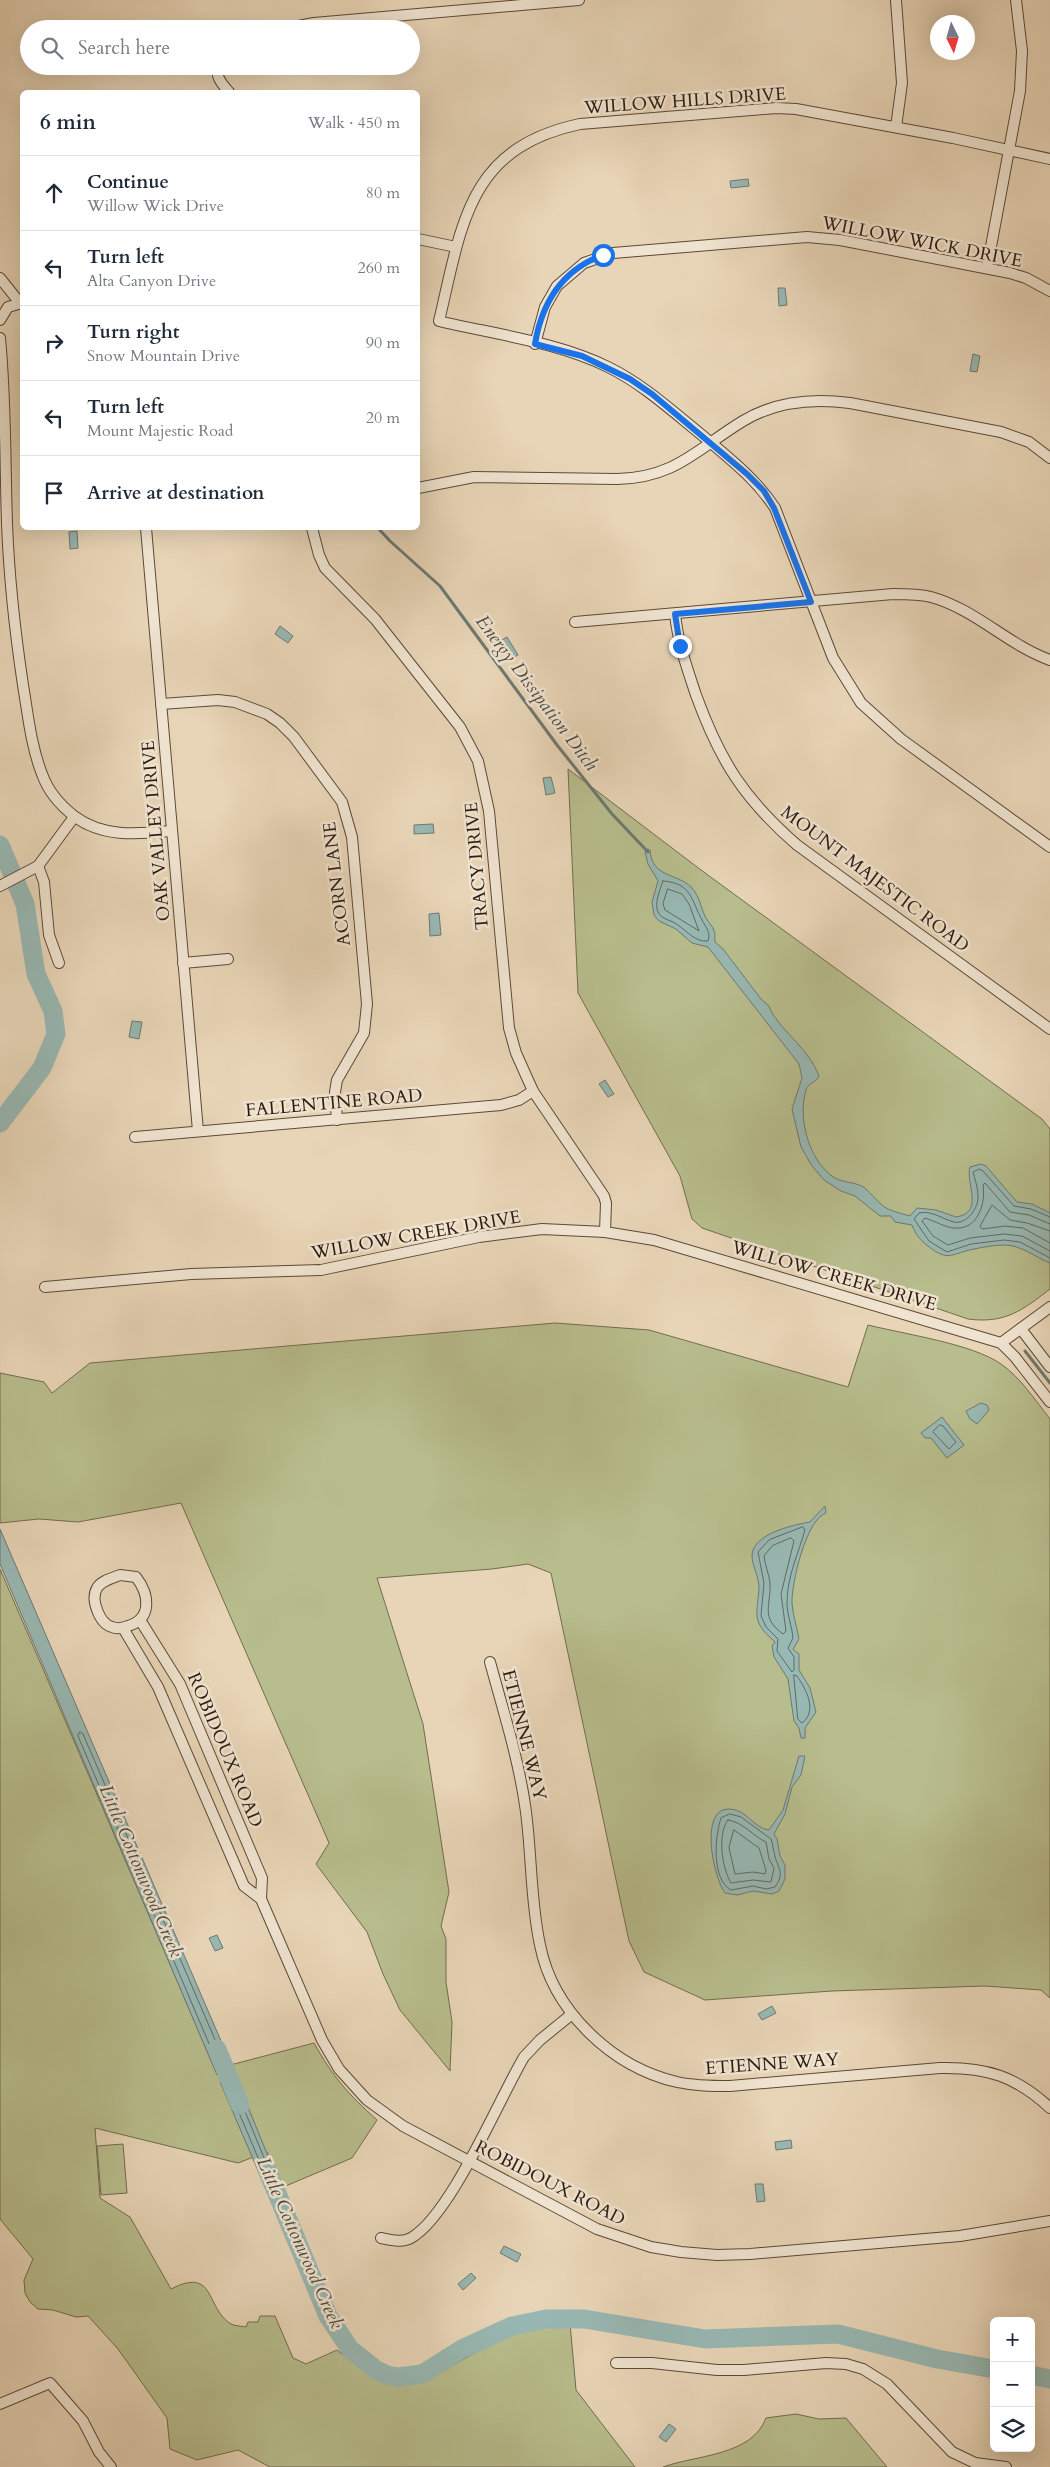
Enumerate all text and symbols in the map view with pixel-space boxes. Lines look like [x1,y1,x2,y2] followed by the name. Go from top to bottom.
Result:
[930,15,975,60] north arrow
[20,20,420,75] search box
[38,34,66,62] icon: search
[78,35,170,61] text: Search here
[582,81,787,121] street label: WILLOW HILLS DRIVE
[40,108,96,137] text: 6 min
[308,112,400,134] text: Walk · 450 m
[87,169,169,195] text: Continue
[40,179,68,207] icon: ahead
[366,182,400,204] text: 80 m
[87,195,224,217] text: Willow Wick Drive
[819,210,1024,274] street label: WILLOW WICK DRIVE
[87,244,164,270] text: Turn left
[592,244,615,267] route start
[40,254,68,282] icon: left
[358,257,400,279] text: 260 m
[87,270,216,292] text: Alta Canyon Drive
[87,319,179,345] text: Turn right
[40,329,68,357] icon: right
[366,332,400,354] text: 90 m
[87,345,240,367] text: Snow Mountain Drive
[87,394,164,420] text: Turn left
[40,404,68,432] icon: left
[366,407,400,429] text: 20 m
[87,420,233,442] text: Mount Majestic Road
[40,479,68,507] icon: arrive
[87,480,264,506] text: Arrive at destination
[470,610,604,776] water label: Energy Dissipation Ditch
[669,635,692,658] route end
[136,740,176,922] street label: OAK VALLEY DRIVE
[776,800,974,958] street label: MOUNT MAJESTIC ROAD
[459,801,495,931] street label: TRACY DRIVE
[317,820,357,948] street label: ACORN LANE
[245,1083,423,1123] street label: FALLENTINE ROAD
[308,1204,523,1266] street label: WILLOW CREEK DRIVE
[728,1234,940,1317] street label: WILLOW CREEK DRIVE
[496,1667,553,1804] street label: ETIENNE WAY
[181,1669,269,1831] street label: ROBIDOUX ROAD
[93,1781,189,1962] water label: Little Cottonwood Creek
[704,2047,840,2081] street label: ETIENNE WAY
[470,2134,630,2232] street label: ROBIDOUX ROAD
[250,2153,350,2334] water label: Little Cottonwood Creek
[990,2317,1035,2452] map controls
[990,2317,1035,2362] button: +
[990,2362,1035,2407] button: −
[990,2407,1035,2452] button: layers

